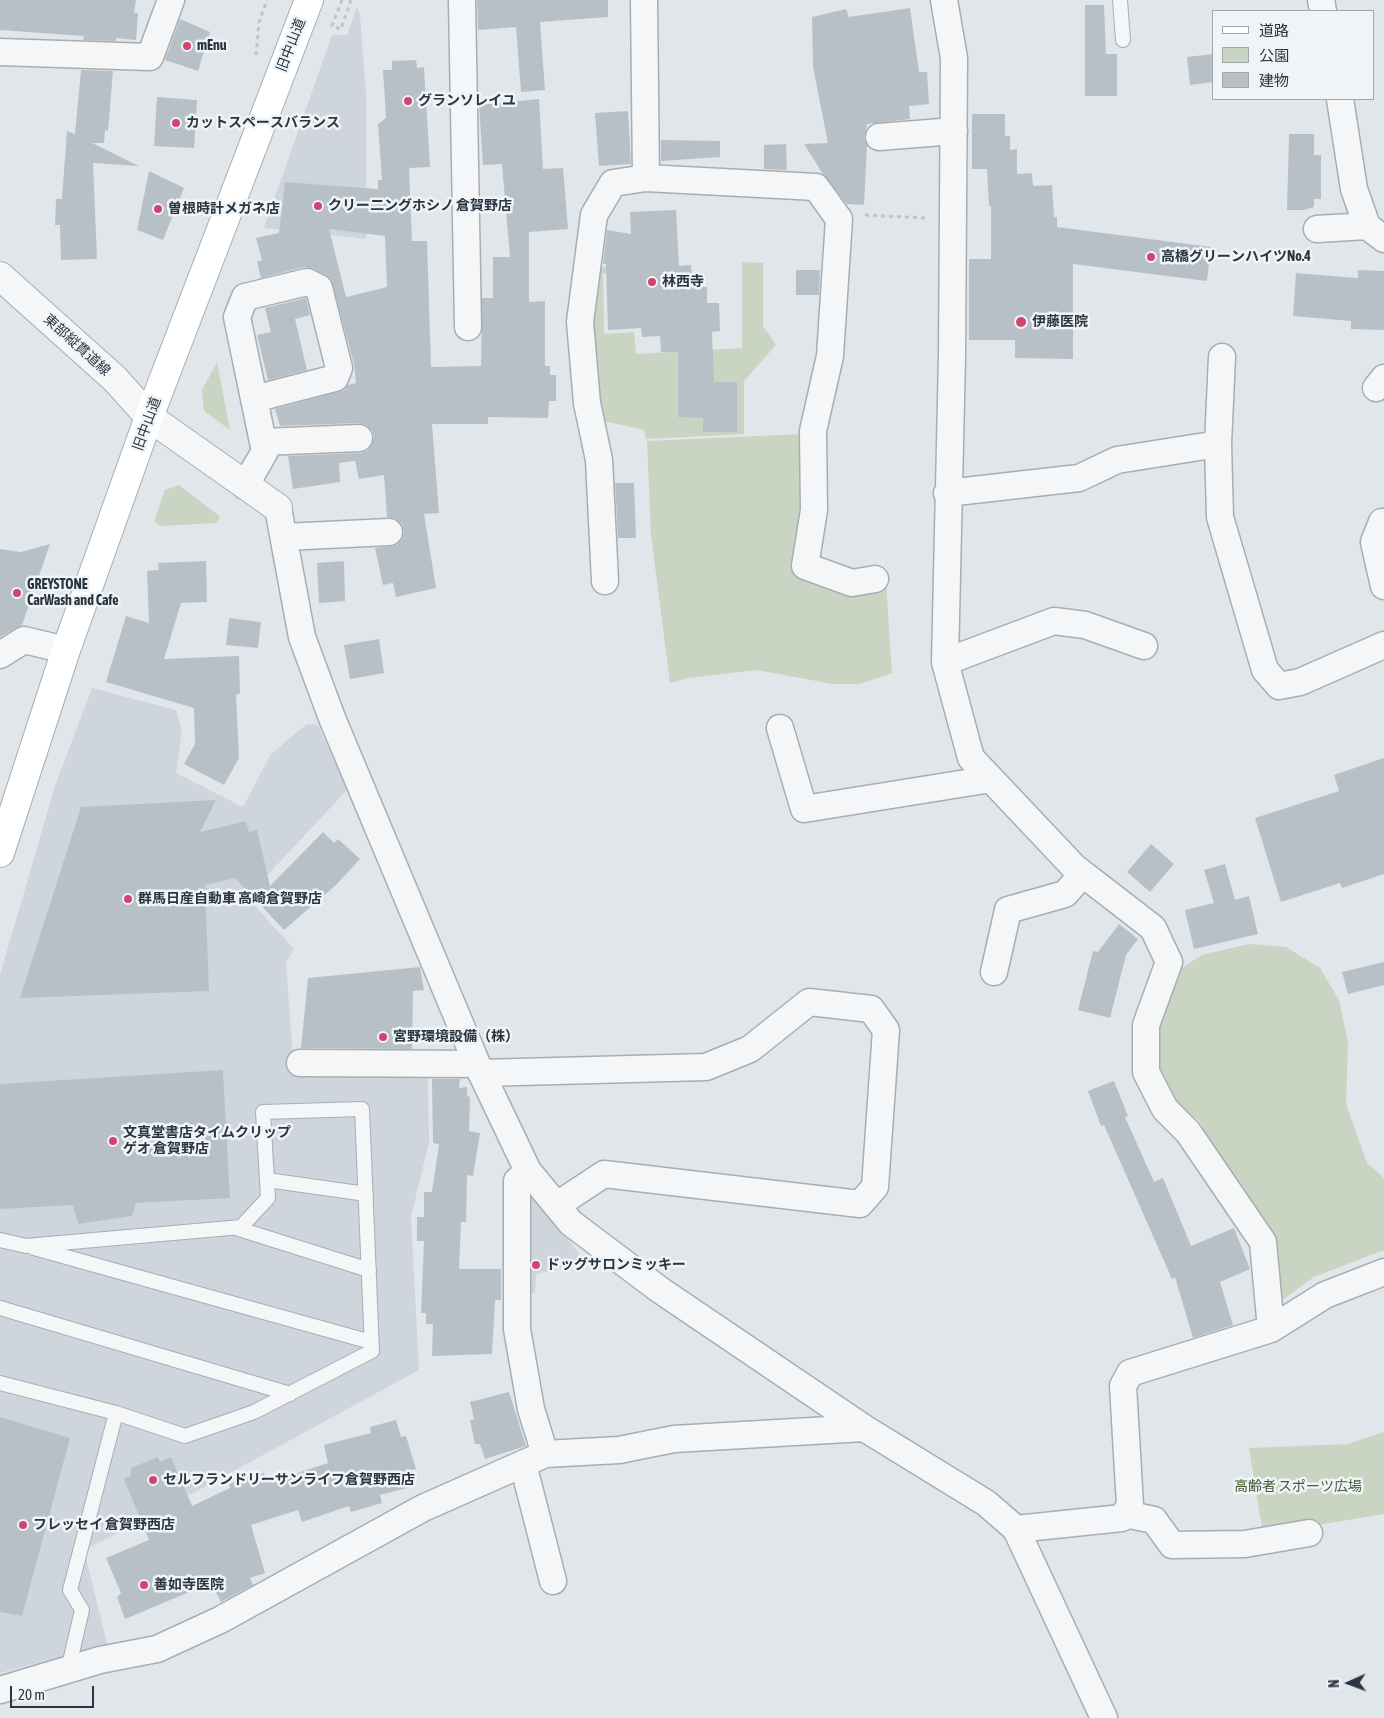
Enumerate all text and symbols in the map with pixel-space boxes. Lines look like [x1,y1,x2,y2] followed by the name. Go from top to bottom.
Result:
[1212,10,1374,100] legend
[273,16,309,74] street label: 旧中山道
[1259,22,1289,39] text: 道路
[197,38,227,54] place label: mEnu
[181,40,193,52] marker: mEnu
[1259,47,1289,64] text: 公園
[1259,72,1289,89] text: 建物
[418,93,516,109] place label: グランソレイユ
[402,95,414,107] marker: グランソレイユ
[186,115,340,131] place label: カットスペースバランス
[170,117,182,129] marker: カットスペースバランス
[328,198,512,214] place label: クリー二ングホシノ 倉賀野店
[312,200,324,212] marker: クリー二ングホシノ 倉賀野店
[168,201,280,217] place label: 曽根時計メガネ店
[152,203,164,215] marker: 曽根時計メガネ店
[1161,249,1311,265] place label: 高橋グリーンハイツNo.4
[1145,251,1157,263] marker: 高橋グリーンハイツNo.4
[662,274,704,290] place label: 林西寺
[646,276,658,288] marker: 林西寺
[40,311,114,379] street label: 東部縦貫道線
[1032,314,1088,330] place label: 伊藤医院
[1014,315,1028,329] marker: 伊藤医院
[130,395,164,453] street label: 旧中山道
[27,577,119,610] place label: GREYSTONE CarWash and Cafe
[11,587,23,599] marker: GREYSTONE CarWash and Cafe
[138,891,322,907] place label: 群馬日産自動車 高崎倉賀野店
[122,893,134,905] marker: 群馬日産自動車 高崎倉賀野店
[393,1029,519,1045] place label: 宮野環境設備（株）
[377,1031,389,1043] marker: 宮野環境設備（株）
[123,1125,291,1158] place label: 文真堂書店タイムクリップ ゲオ 倉賀野店
[107,1135,119,1147] marker: 文真堂書店タイムクリップ ゲオ 倉賀野店
[546,1257,686,1273] place label: ドッグサロンミッキー
[530,1259,542,1271] marker: ドッグサロンミッキー
[163,1472,415,1488] place label: セルフランドリーサンライフ倉賀野西店
[147,1474,159,1486] marker: セルフランドリーサンライフ倉賀野西店
[1234,1479,1362,1495] park label: 高齢者 スポーツ広場
[33,1517,175,1533] place label: フレッセイ 倉賀野西店
[17,1519,29,1531] marker: フレッセイ 倉賀野西店
[154,1577,224,1593] place label: 善如寺医院
[138,1579,150,1591] marker: 善如寺医院
[1324,1658,1374,1708] north arrow
[12,1676,96,1708] scale bar
[1326,1679,1342,1688] text: N
[18,1686,45,1703] text: 20 m

